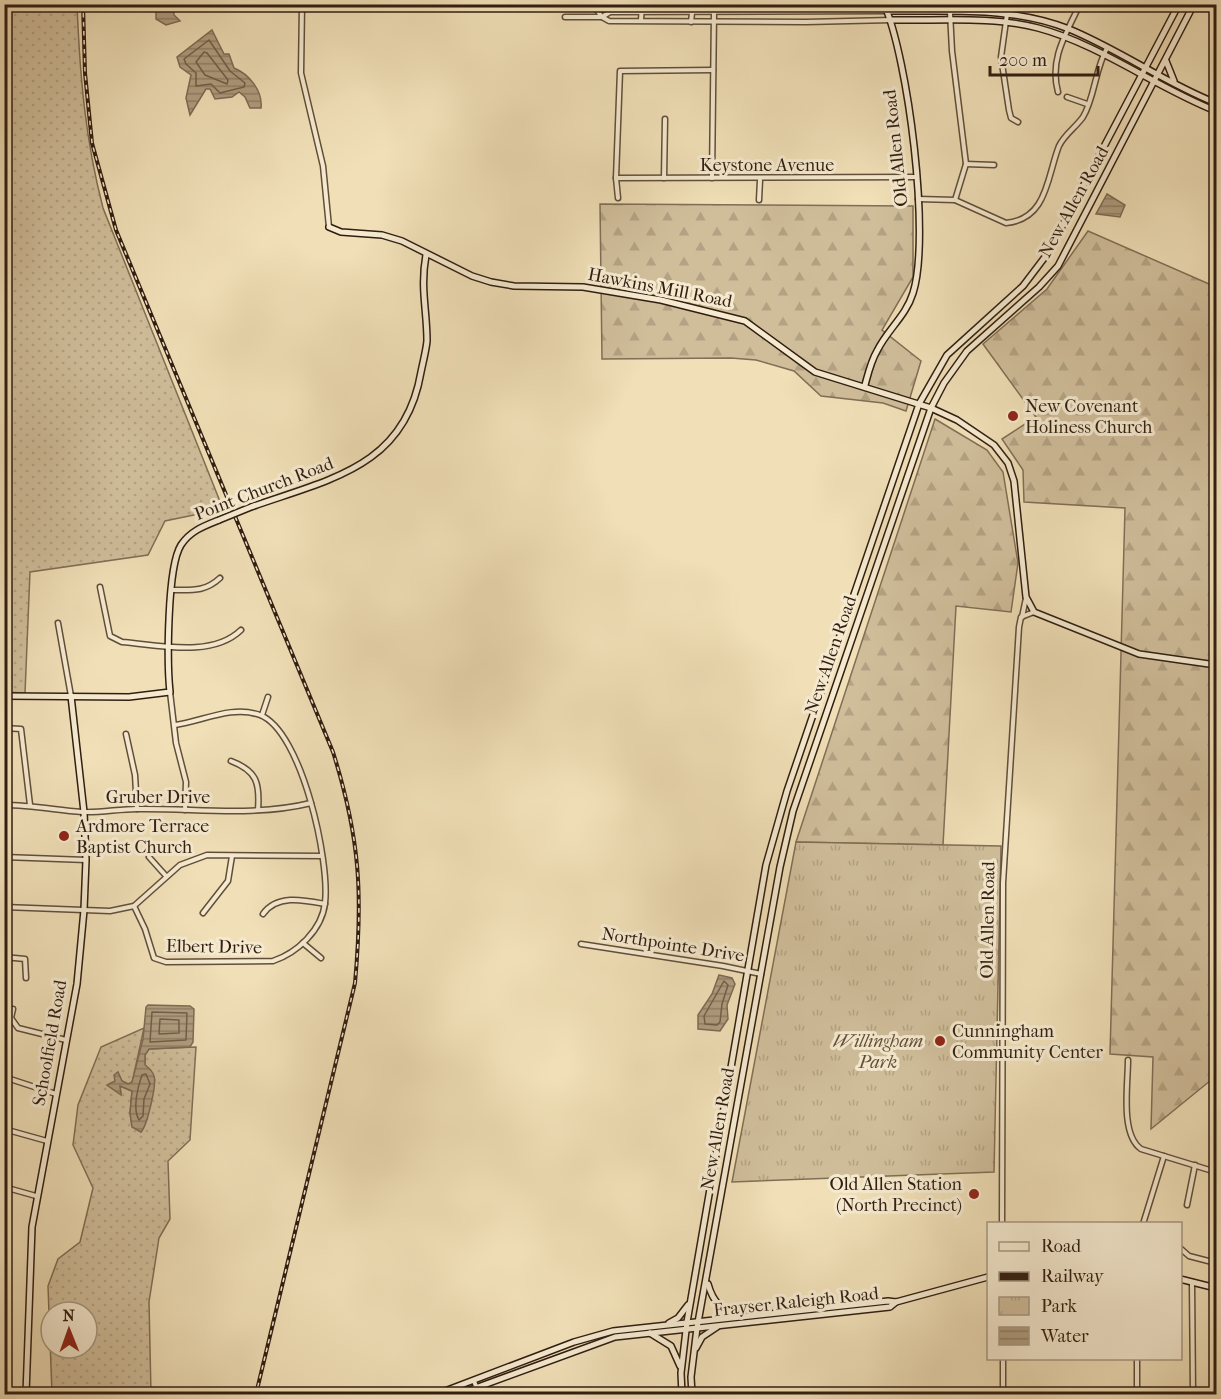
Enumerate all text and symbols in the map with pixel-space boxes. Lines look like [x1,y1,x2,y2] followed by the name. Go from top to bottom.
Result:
[990,39,1098,77] scale bar
[999,50,1047,71] text: 200 m
[879,88,913,208] street label: Old Allen Road
[1035,142,1113,261] street label: New Allen Road
[700,155,834,176] street label: Keystone Avenue
[586,264,734,312] street label: Hawkins Mill Road
[1025,396,1152,438] place label: New Covenant Holiness Church
[1006,409,1020,423] marker: New Covenant Holiness Church
[192,453,337,525] street label: Point Church Road
[801,593,861,717] street label: New Allen Road
[106,787,210,808] street label: Gruber Drive
[75,816,209,858] place label: Ardmore Terrace Baptist Church
[57,829,71,843] marker: Ardmore Terrace Baptist Church
[976,861,1000,979] street label: Old Allen Road
[600,923,746,967] street label: Northpointe Drive
[166,936,262,958] street label: Elbert Drive
[29,978,71,1108] street label: Schoolfield Road
[952,1021,1103,1063] place label: Cunningham Community Center
[833,1031,923,1073] park label: Willingham Park
[933,1034,947,1048] marker: Cunningham Community Center
[697,1066,739,1192] street label: New Allen Road
[829,1174,963,1216] place label: Old Allen Station (North Precinct)
[967,1187,981,1201] marker: Old Allen Station (North Precinct)
[987,1222,1182,1360] legend
[1041,1236,1081,1257] text: Road
[1041,1266,1105,1287] text: Railway
[712,1283,880,1321] street label: Frayser Raleigh Road
[1041,1296,1078,1317] text: Park
[39,1300,99,1360] north arrow
[63,1306,76,1325] text: N
[1040,1326,1089,1347] text: Water

